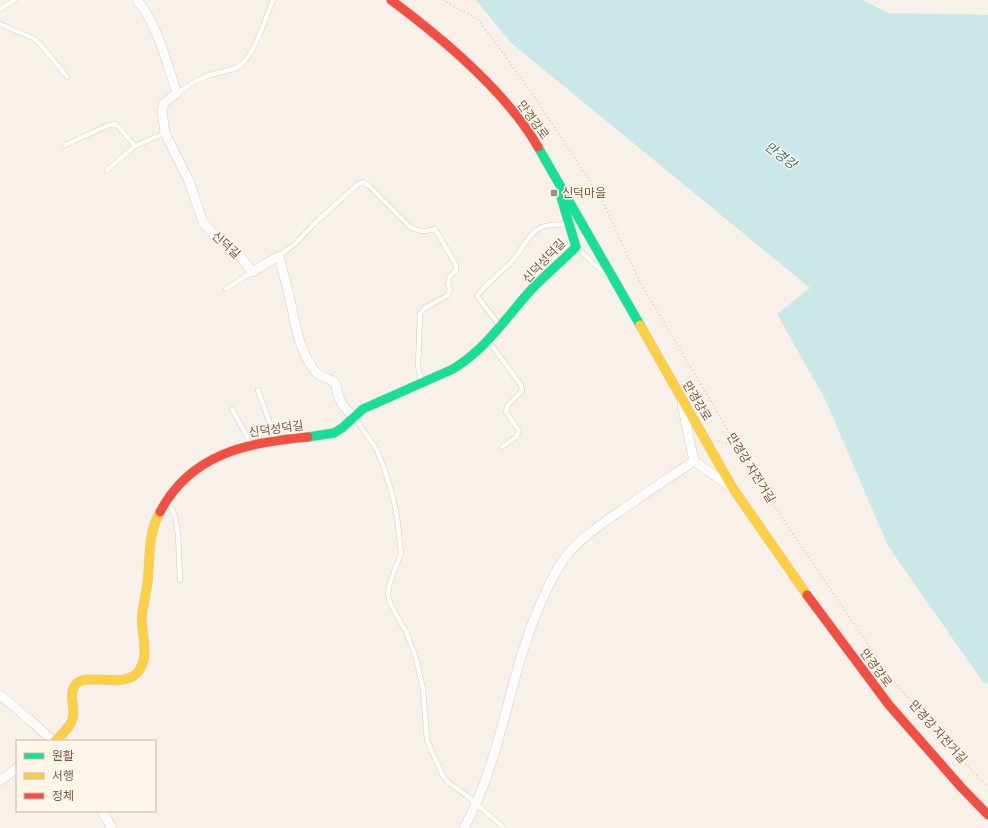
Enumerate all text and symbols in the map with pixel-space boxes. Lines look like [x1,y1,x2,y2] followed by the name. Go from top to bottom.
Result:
[515,97,552,141] street label: 만경강로
[762,138,802,173] water label: 만경강
[562,185,606,199] place label: 신덕마을
[549,188,559,198] marker: 신덕마을
[210,228,244,261] street label: 신덕길
[519,236,567,285] street label: 신덕성덕길
[680,378,715,423] street label: 만경강로
[248,417,304,439] street label: 신덕성덕길
[725,430,779,505] street label: 만경강 자전거길
[858,646,896,689] street label: 만경강로
[907,697,971,766] street label: 만경강 자전거길
[16,740,156,812] legend
[52,748,74,762] text: 원활
[52,768,74,782] text: 서행
[52,788,74,802] text: 정체

